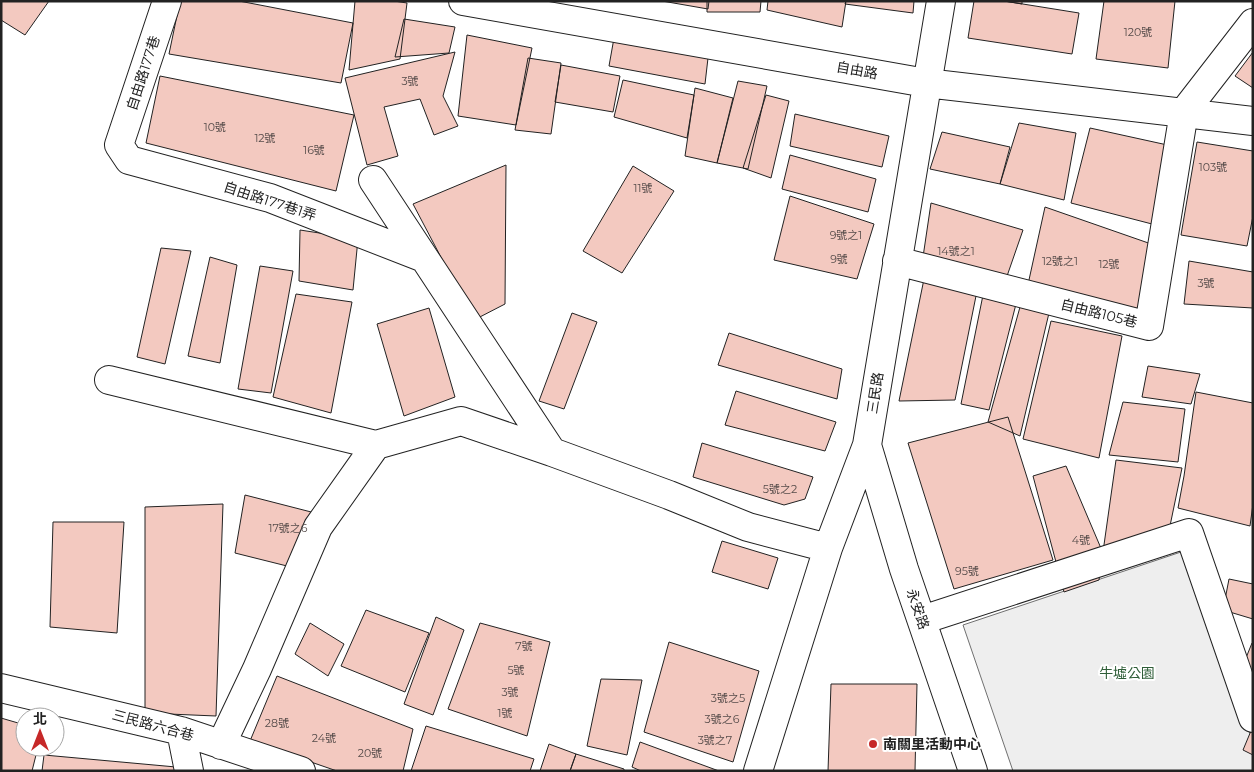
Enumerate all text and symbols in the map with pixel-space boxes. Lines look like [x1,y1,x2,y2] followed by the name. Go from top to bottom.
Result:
[1124,25,1152,39] house number: 120號
[122,33,164,113] street label: 自由路177巷
[835,57,879,83] street label: 自由路
[401,74,419,88] house number: 3號
[204,120,226,134] house number: 10號
[254,131,276,145] house number: 12號
[303,143,325,157] house number: 16號
[1199,160,1227,174] house number: 103號
[221,178,319,224] street label: 自由路177巷1弄
[634,181,652,195] house number: 11號
[830,228,862,242] house number: 9號之1
[937,244,975,258] house number: 14號之1
[830,252,848,266] house number: 9號
[1042,254,1078,268] house number: 12號之1
[1098,257,1120,271] house number: 12號
[1197,276,1215,290] house number: 3號
[1059,295,1139,331] street label: 自由路105巷
[863,371,887,415] street label: 三民路
[763,482,797,496] house number: 5號之2
[268,521,308,535] house number: 17號之6
[1072,533,1090,547] house number: 4號
[955,564,979,578] house number: 95號
[903,586,933,632] street label: 永安路
[515,639,533,653] house number: 7號
[507,663,525,677] house number: 5號
[1099,664,1155,682] park label: 牛墟公園
[501,685,519,699] house number: 3號
[711,691,745,705] house number: 3號之5
[110,705,196,745] street label: 三民路六合巷
[498,706,512,720] house number: 1號
[15,707,65,757] north arrow
[33,710,47,728] text: 北
[705,712,740,726] house number: 3號之6
[265,716,289,730] house number: 28號
[312,731,336,745] house number: 24號
[698,733,732,747] house number: 3號之7
[883,735,981,753] place label: 南關里活動中心
[867,738,879,750] marker: 南關里活動中心
[358,746,382,760] house number: 20號

